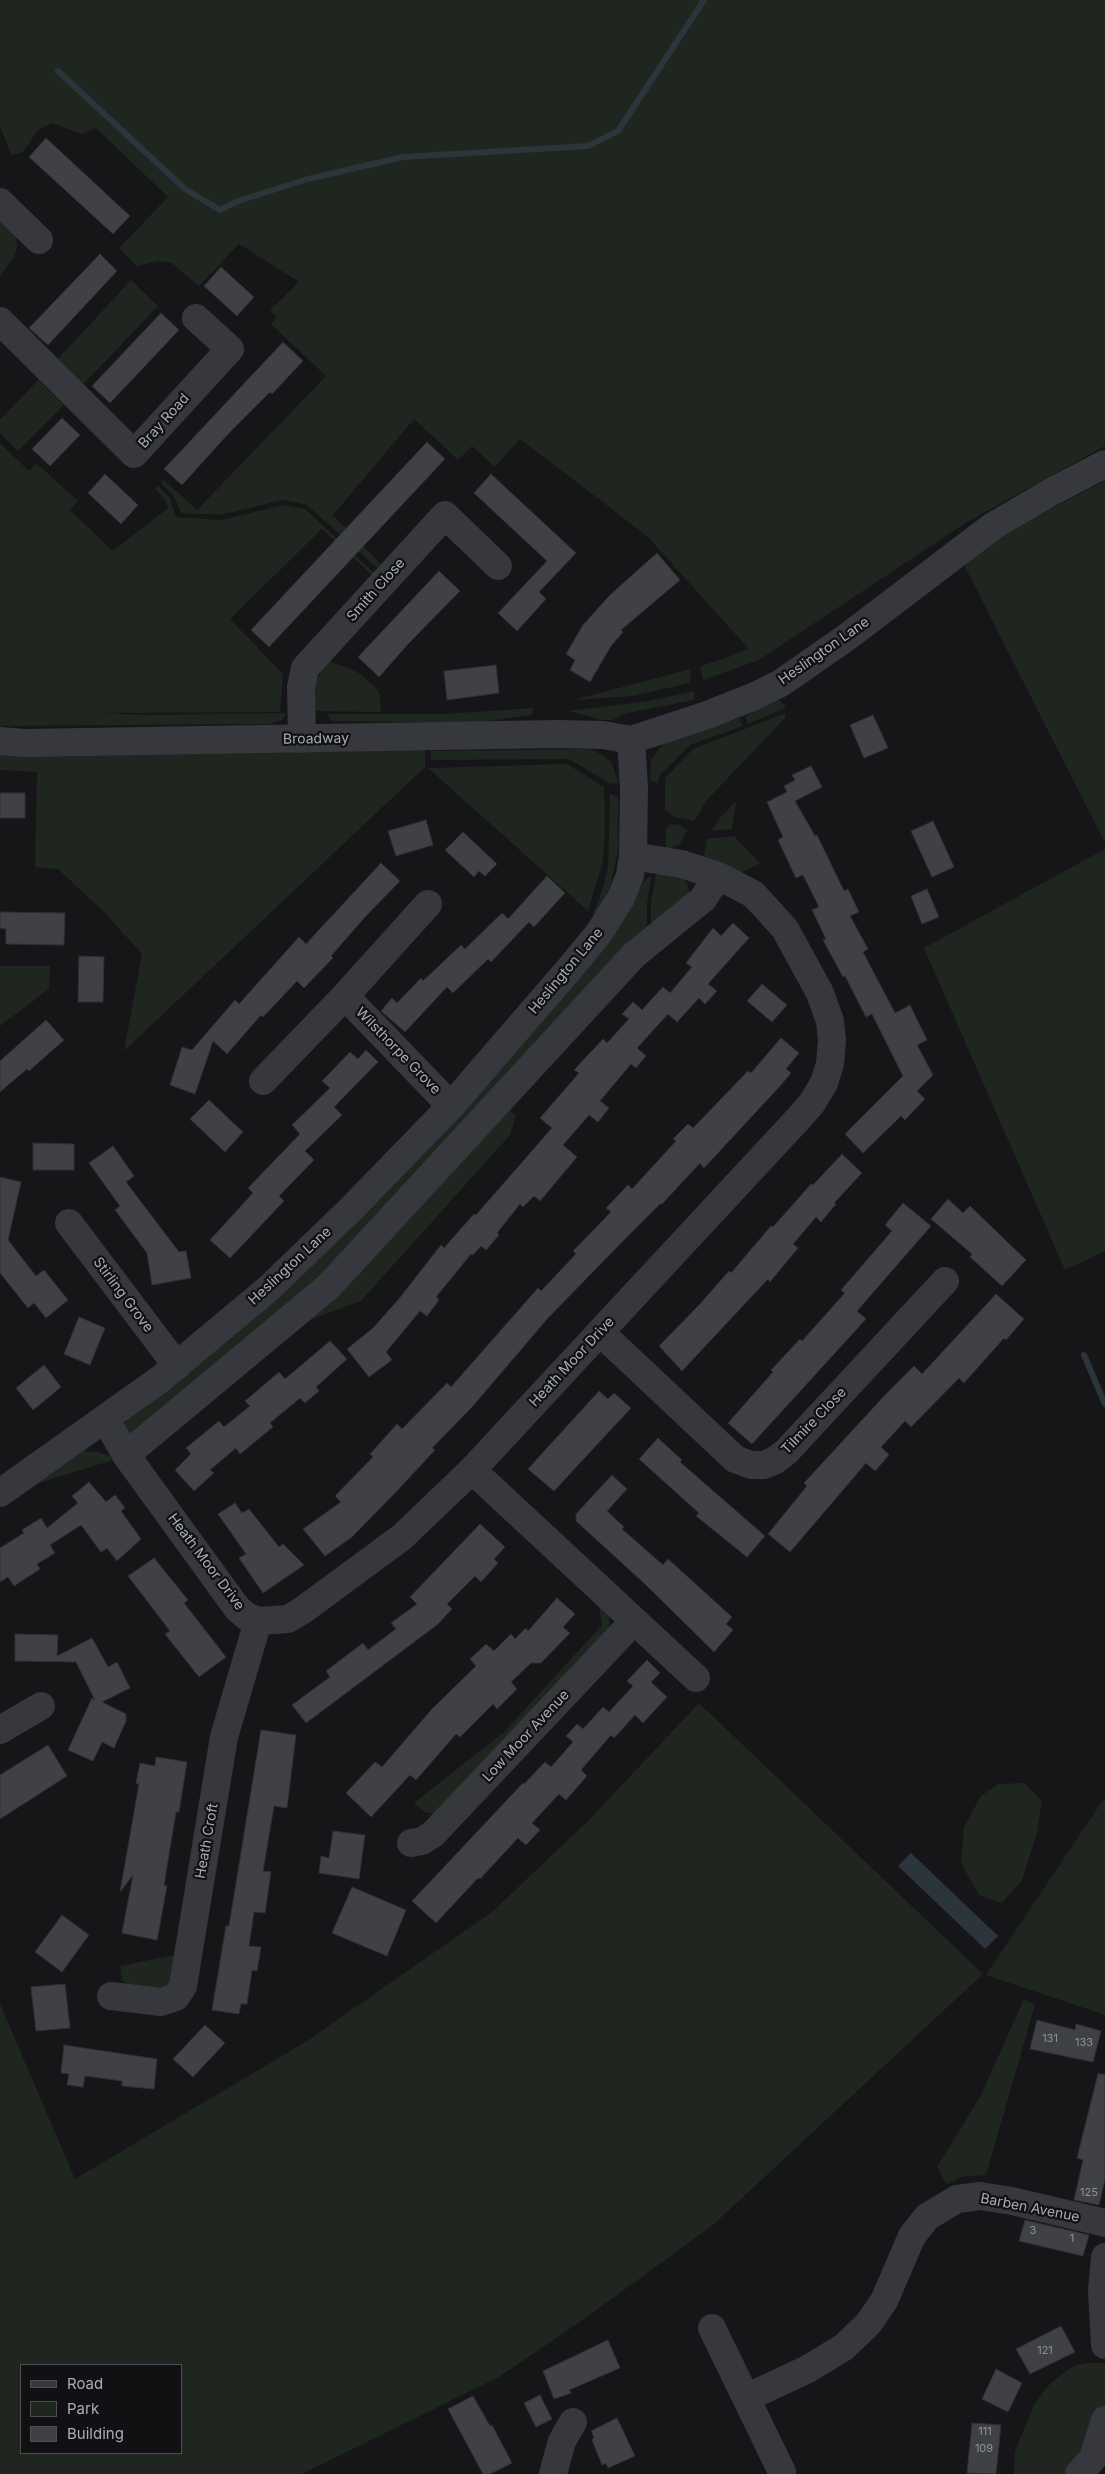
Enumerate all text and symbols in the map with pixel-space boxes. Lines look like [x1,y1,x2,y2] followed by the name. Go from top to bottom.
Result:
[135,390,193,452] street label: Bray Road
[343,555,409,625] street label: Smith Close
[775,613,873,689] street label: Heslington Lane
[283,730,349,748] street label: Broadway
[525,925,607,1017] street label: Heslington Lane
[352,1004,444,1098] street label: Wilsthorpe Grove
[245,1223,335,1309] street label: Heslington Lane
[89,1254,157,1336] street label: Stirling Grove
[526,1314,618,1410] street label: Heath Moor Drive
[778,1384,850,1458] street label: Tilmire Close
[164,1510,248,1614] street label: Heath Moor Drive
[479,1687,573,1785] street label: Low Moor Avenue
[192,1802,222,1880] street label: Heath Croft
[1042,2032,1058,2046] house number: 131
[1075,2036,1093,2050] house number: 133
[1080,2186,1098,2200] house number: 125
[979,2190,1081,2226] street label: Barben Avenue
[1030,2224,1036,2238] house number: 3
[1070,2232,1074,2246] house number: 1
[1037,2344,1053,2358] house number: 121
[20,2364,182,2454] legend
[67,2374,103,2393] text: Road
[67,2399,99,2418] text: Park
[67,2424,124,2443] text: Building
[978,2425,992,2439] house number: 111
[975,2442,993,2456] house number: 109

